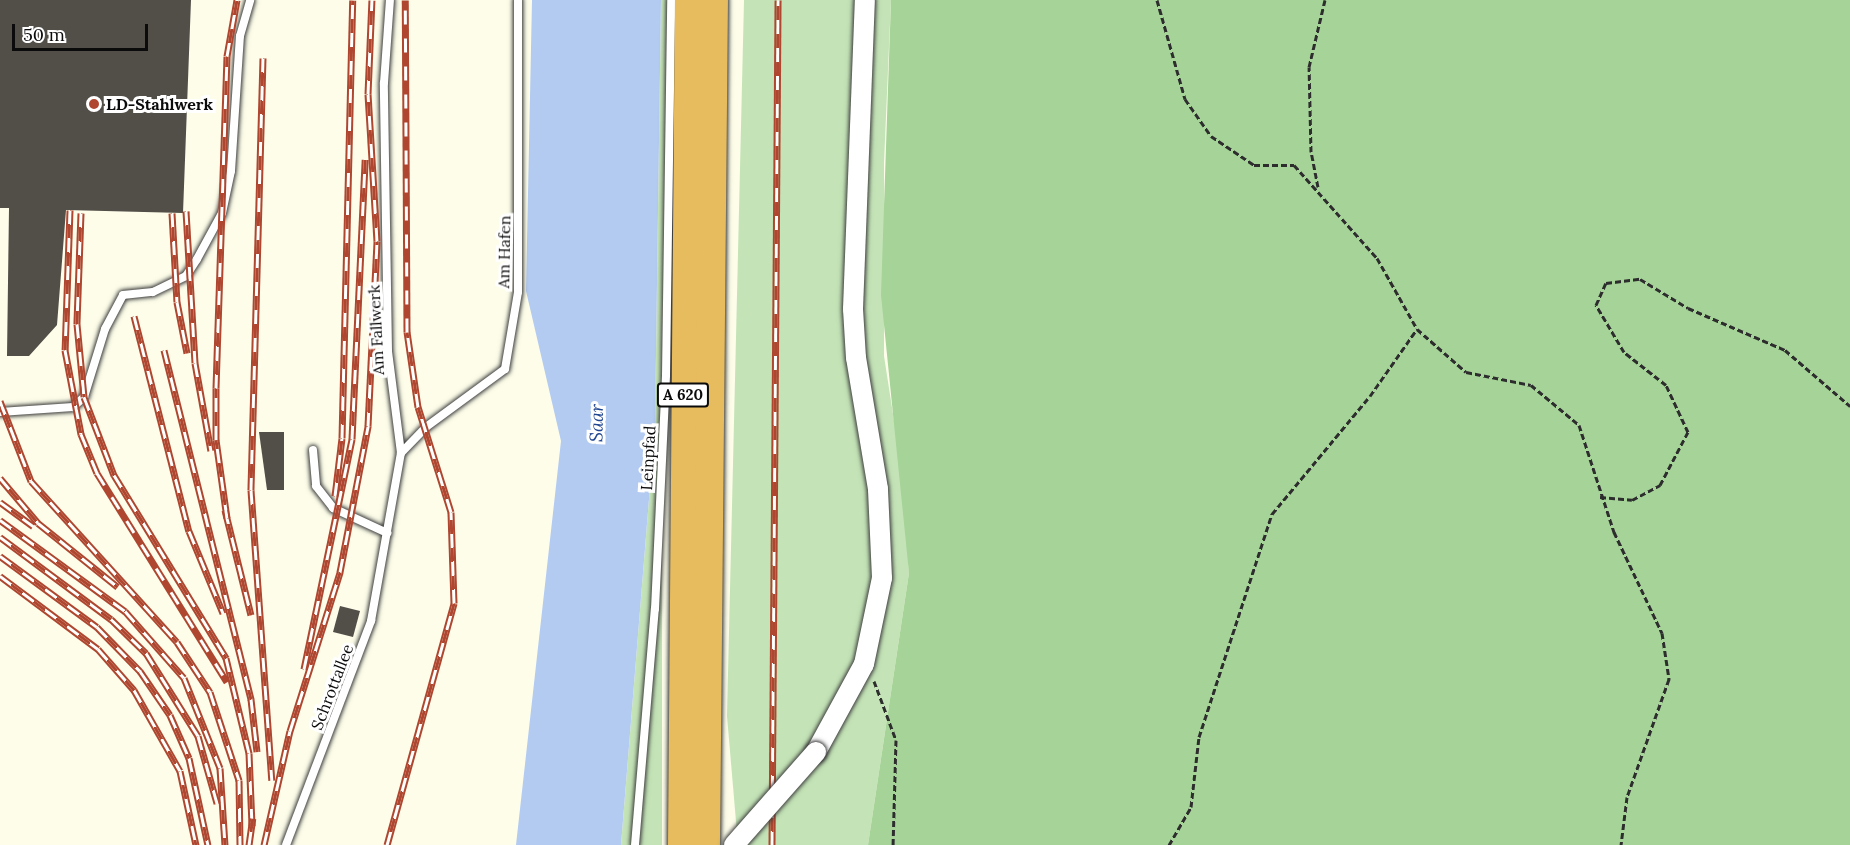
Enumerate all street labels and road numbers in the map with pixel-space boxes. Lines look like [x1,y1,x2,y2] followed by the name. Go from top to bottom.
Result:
[494,215,514,289] street label: Am Hafen
[364,284,388,376] street label: Am Fallwerk
[656,383,710,407] road number: A 620
[637,425,659,491] street label: Leinpfad
[307,641,357,733] street label: Schrottallee

